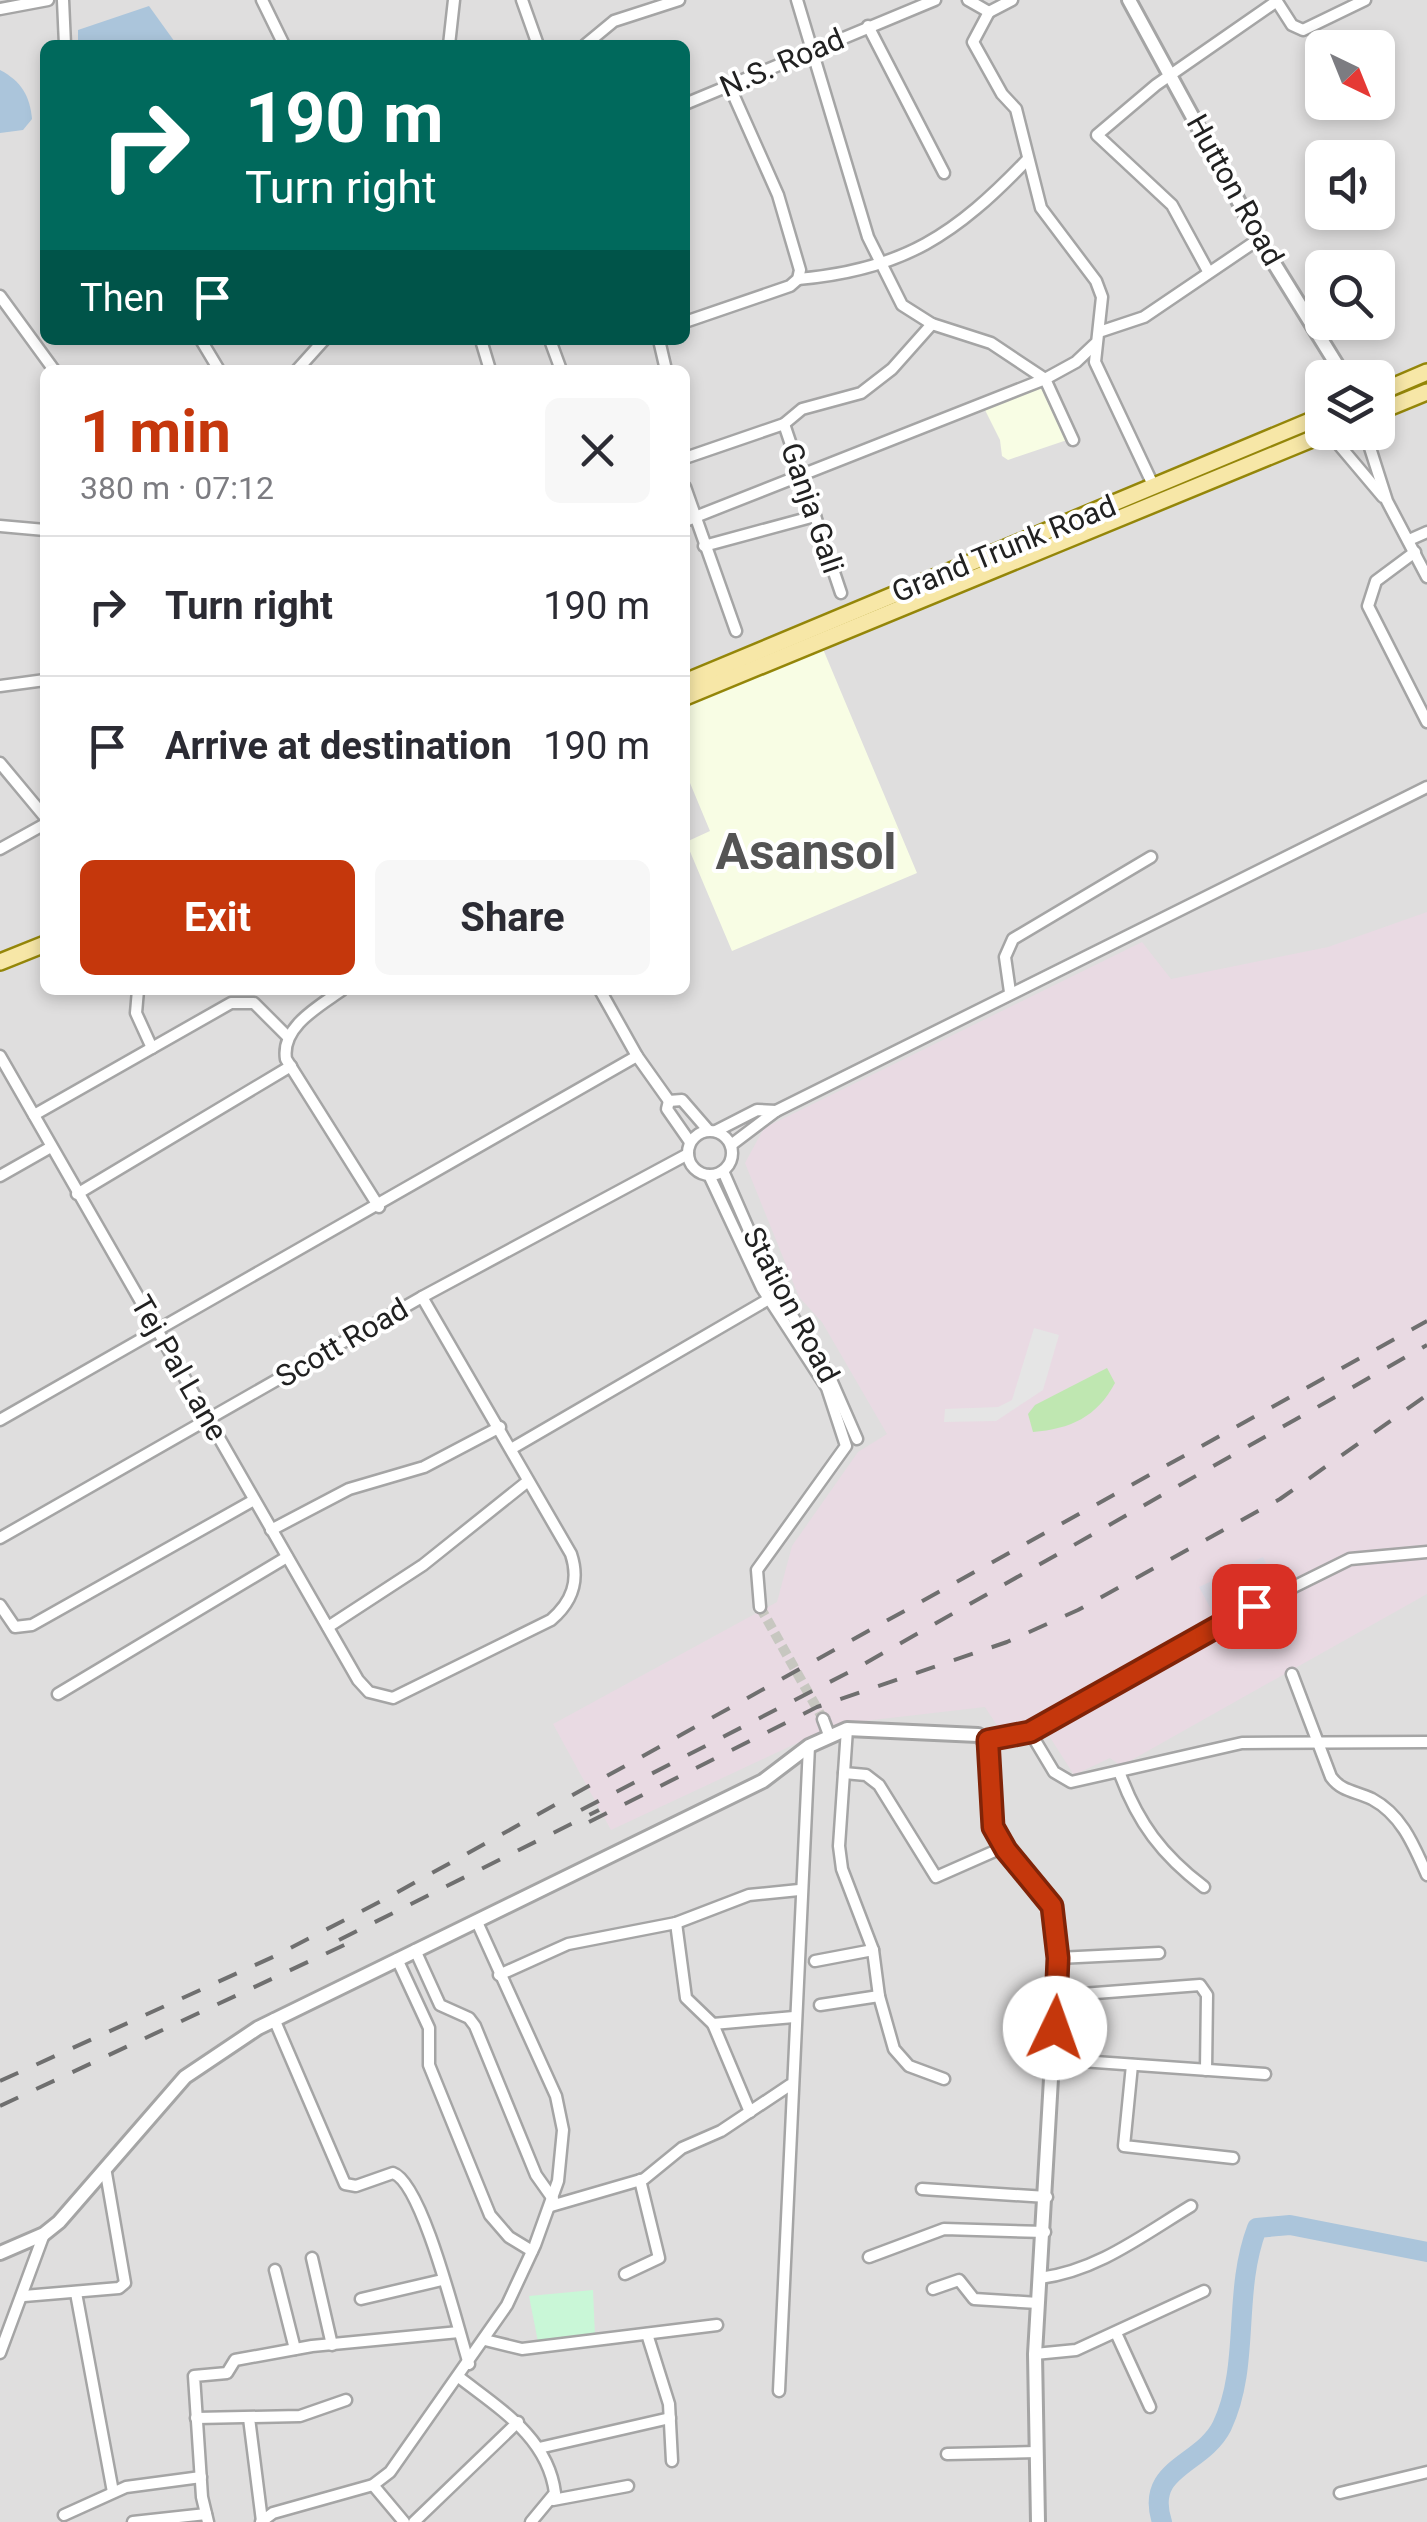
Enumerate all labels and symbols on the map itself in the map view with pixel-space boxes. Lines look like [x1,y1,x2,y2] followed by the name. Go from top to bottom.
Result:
[715,21,849,104] street label: N.S. Road
[1305,30,1395,120] north arrow
[1180,108,1291,271] street label: Hutton Road
[774,438,851,578] street label: Ganja Gali
[887,488,1121,609] street label: Grand Trunk Road
[715,823,897,881] district label: Asansol
[736,1221,847,1388] street label: Station Road
[124,1289,235,1447] street label: Tej Pal Lane
[270,1291,414,1394] street label: Scott Road
[1212,1564,1297,1649] pin
[1003,1976,1107,2080] position arrow

